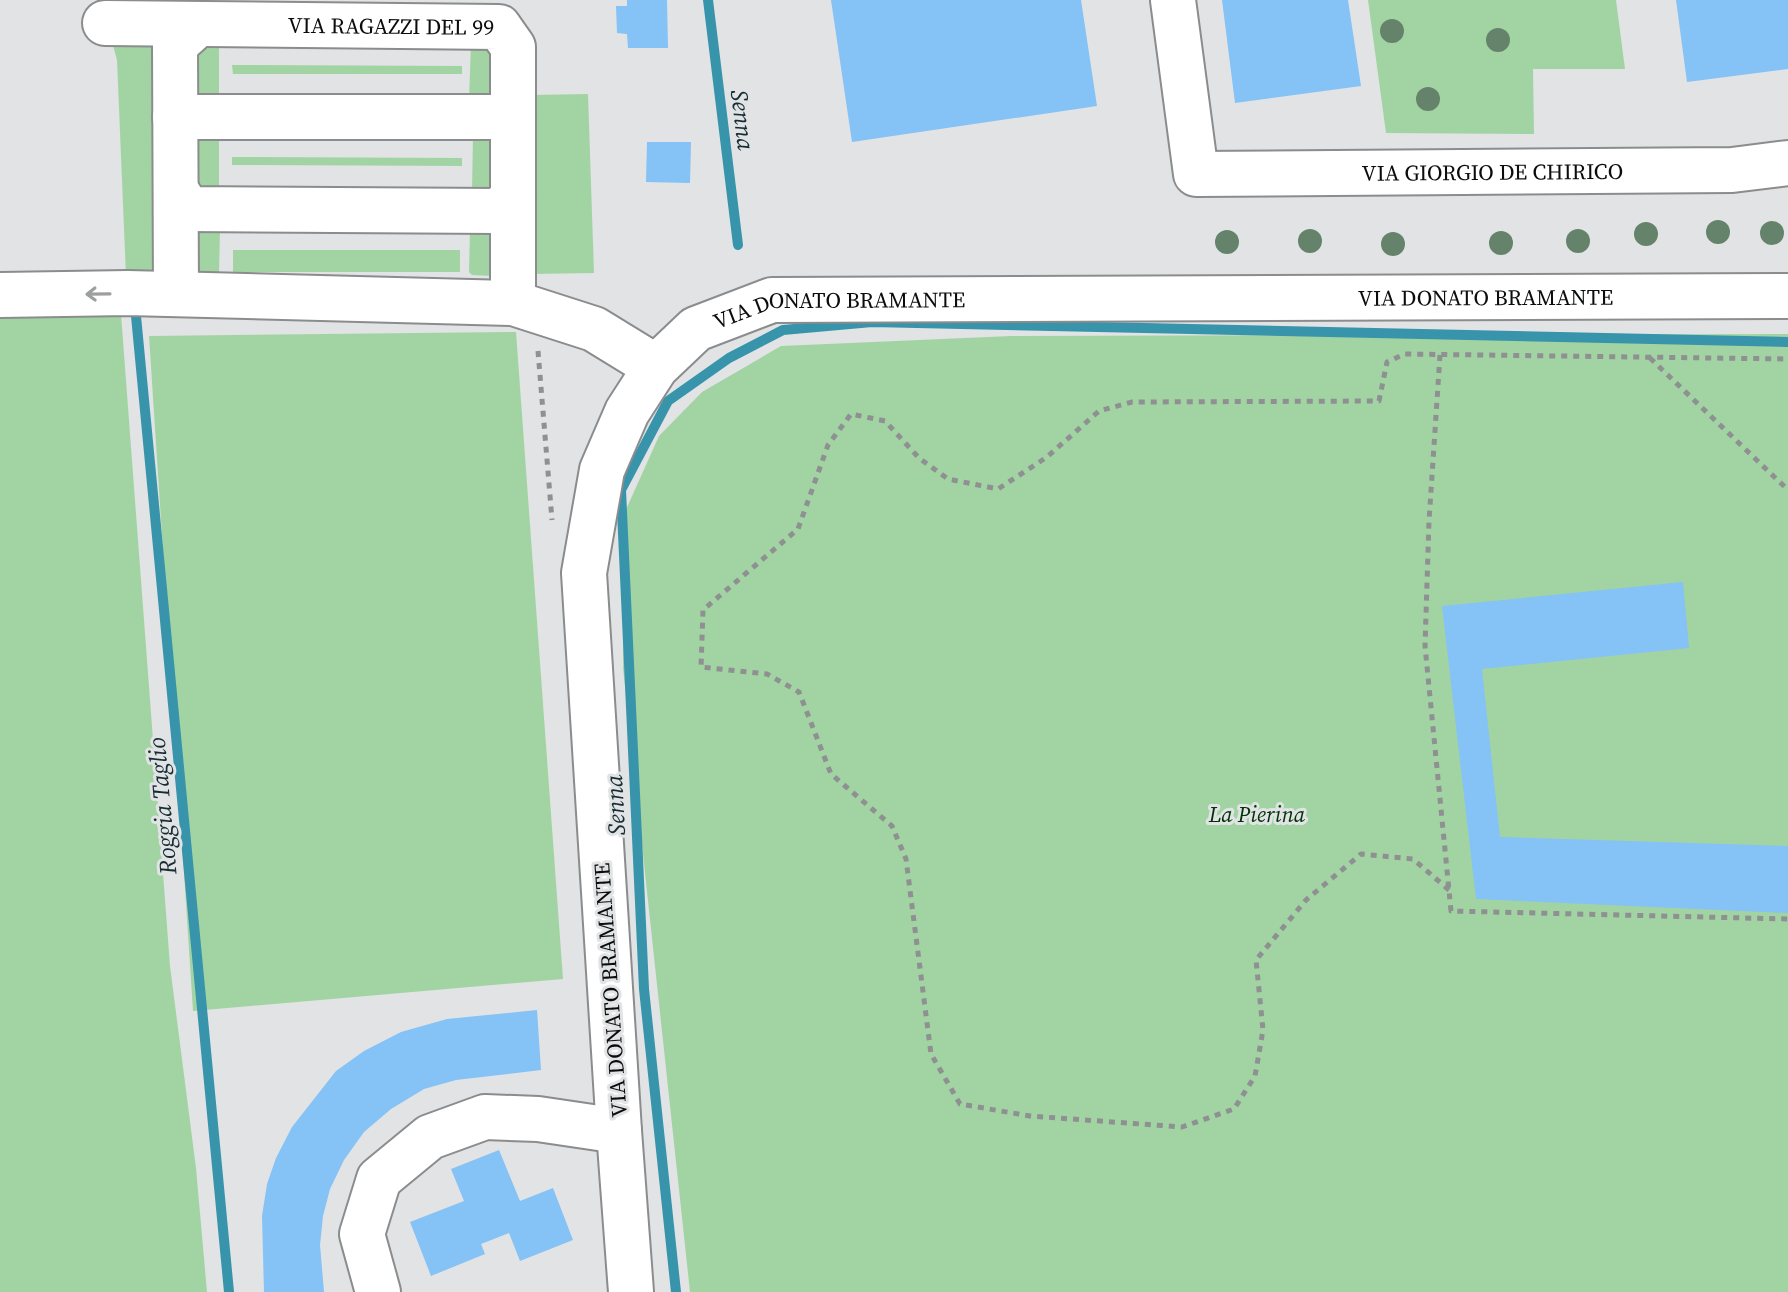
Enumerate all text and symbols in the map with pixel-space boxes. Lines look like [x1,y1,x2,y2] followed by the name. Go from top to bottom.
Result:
[288,10,494,42] street label: VIA RAGAZZI DEL 99
[723,88,763,153] water label: Senna
[1362,156,1623,188] street label: VIA GIORGIO DE CHIRICO
[1358,282,1613,313] street label: VIA DONATO BRAMANTE
[709,284,965,336] street label: VIA DONATO BRAMANTE
[85,286,112,302] one-way arrow
[140,736,185,877] water label: Roggia Taglio
[597,773,633,836] water label: Senna
[1208,799,1306,829] park label: La Pierina
[586,862,634,1118] street label: VIA DONATO BRAMANTE

